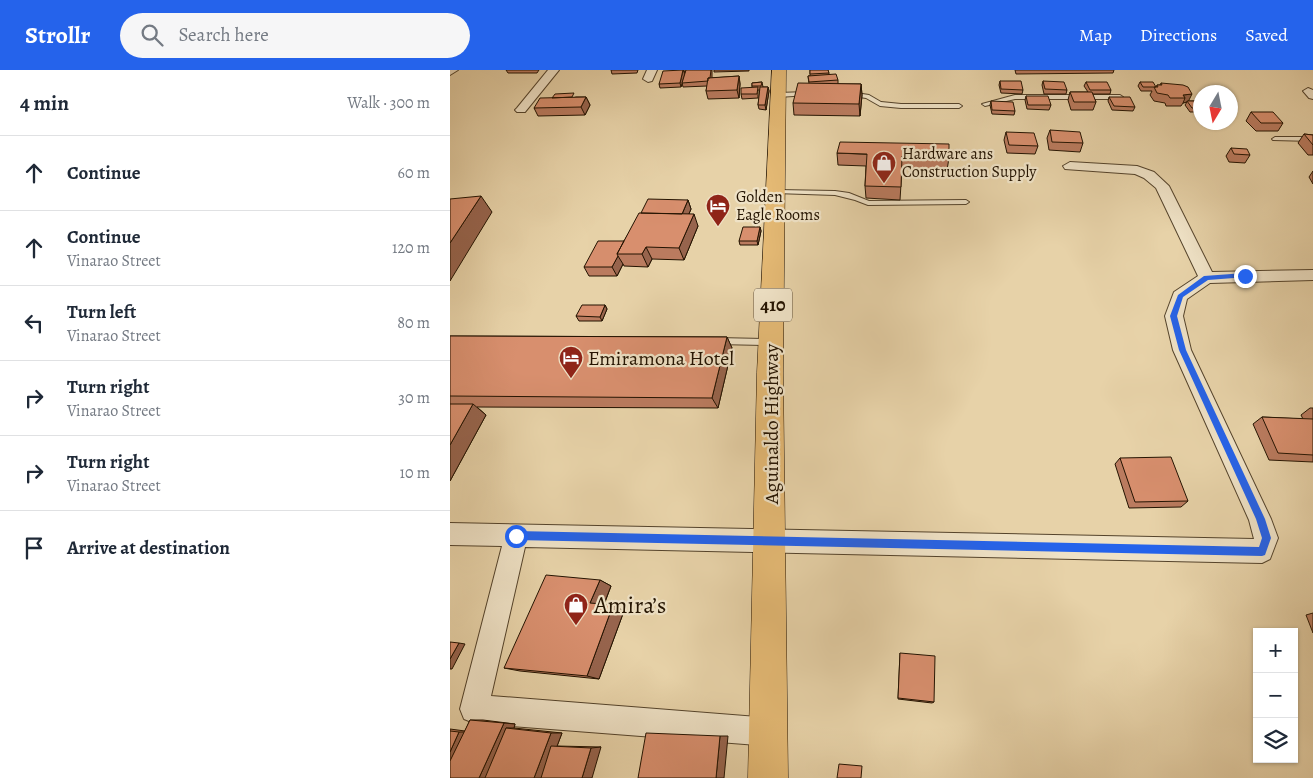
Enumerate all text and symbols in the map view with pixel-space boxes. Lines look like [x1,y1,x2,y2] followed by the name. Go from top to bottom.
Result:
[120,13,470,58] search box
[25,19,90,51] text: Strollr
[138,21,166,49] icon: search
[178,22,269,48] text: Search here
[1079,23,1112,47] text: Map
[1140,23,1217,47] text: Directions
[1245,23,1288,47] text: Saved
[1193,85,1238,130] north arrow
[20,89,69,117] text: 4 min
[347,92,430,114] text: Walk · 300 m
[902,143,1037,183] place label: Hardware ans Construction Supply
[871,150,897,184] shop icon: Hardware ans Construction Supply
[20,159,48,187] icon: ahead
[67,160,141,186] text: Continue
[398,162,430,184] text: 60 m
[736,186,820,226] place label: Golden Eagle Rooms
[705,193,731,227] hotel icon: Golden Eagle Rooms
[67,224,141,250] text: Continue
[20,234,48,262] icon: ahead
[392,237,430,259] text: 120 m
[67,250,161,272] text: Vinarao Street
[1234,265,1257,288] route end
[754,288,792,322] road number: 410
[67,299,136,325] text: Turn left
[20,309,48,337] icon: left
[397,312,430,334] text: 80 m
[67,325,161,347] text: Vinarao Street
[758,343,785,505] street label: Aguinaldo Highway
[558,345,584,379] hotel icon: Emiramona Hotel
[588,345,734,372] place label: Emiramona Hotel
[67,374,149,400] text: Turn right
[20,384,48,412] icon: right
[398,387,430,409] text: 30 m
[67,400,161,422] text: Vinarao Street
[67,449,149,475] text: Turn right
[20,459,48,487] icon: right
[400,462,430,484] text: 10 m
[67,475,161,497] text: Vinarao Street
[505,525,528,548] route start
[20,534,48,562] icon: arrive
[67,535,230,561] text: Arrive at destination
[593,589,666,621] place label: Amira’s
[563,592,589,626] shop icon: Amira’s
[1253,628,1298,763] map controls
[1253,628,1298,673] button: +
[1253,673,1298,718] button: −
[1253,718,1298,763] button: layers

